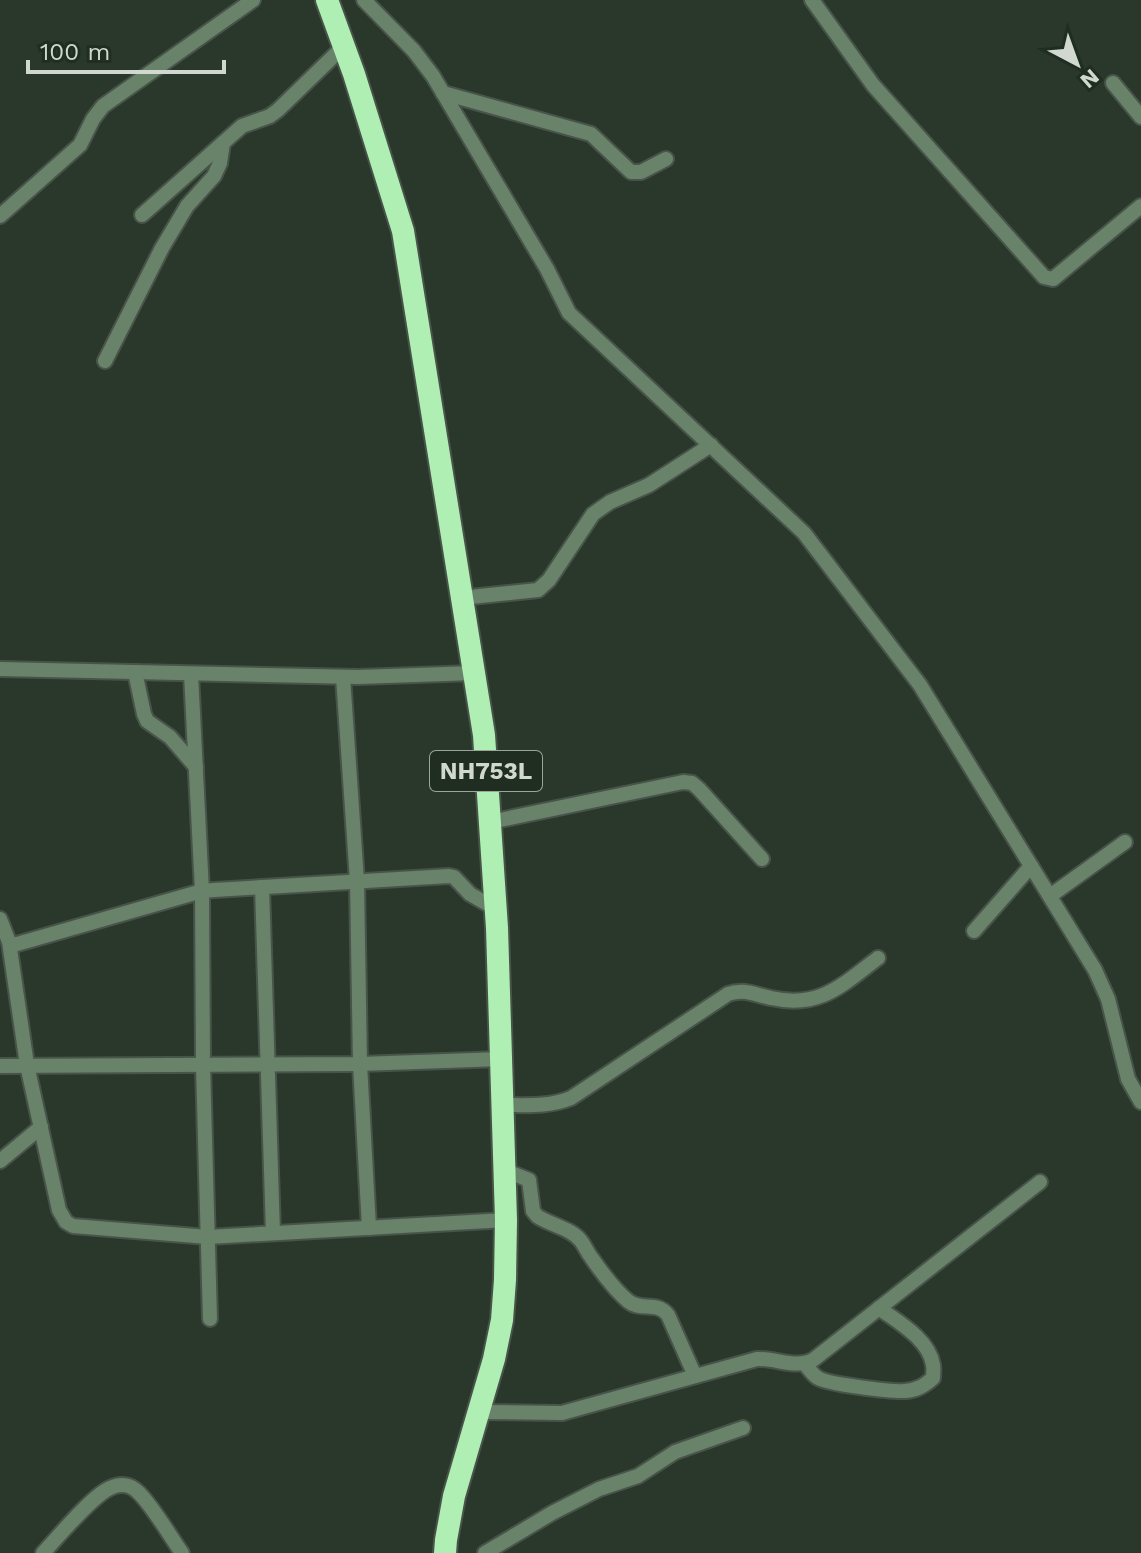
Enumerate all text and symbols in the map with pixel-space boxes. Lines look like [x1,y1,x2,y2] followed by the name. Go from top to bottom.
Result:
[28,24,224,74] scale bar
[1037,24,1117,104] north arrow
[40,38,110,66] text: 100 m
[1075,64,1104,94] text: N
[430,751,542,791] road number: NH753L

